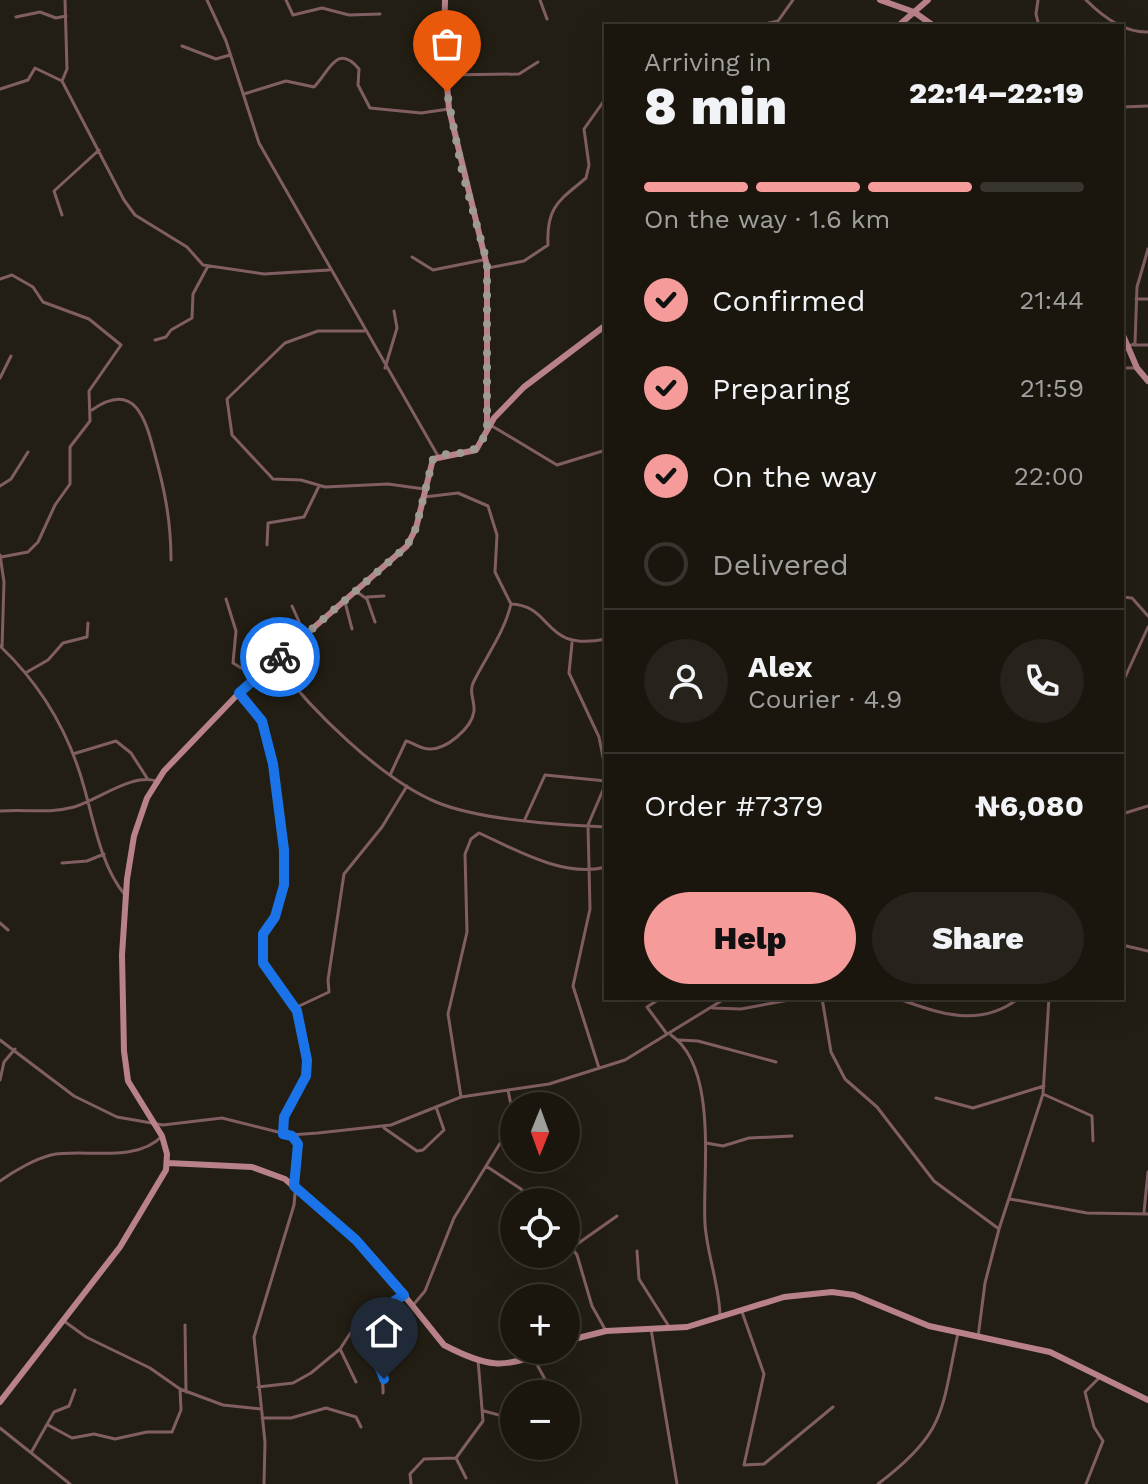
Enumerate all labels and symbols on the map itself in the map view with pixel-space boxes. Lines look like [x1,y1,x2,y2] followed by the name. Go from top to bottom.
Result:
[413,10,481,92] pin
[240,617,320,697] courier
[500,1092,580,1172] north arrow
[350,1297,418,1379] pin

